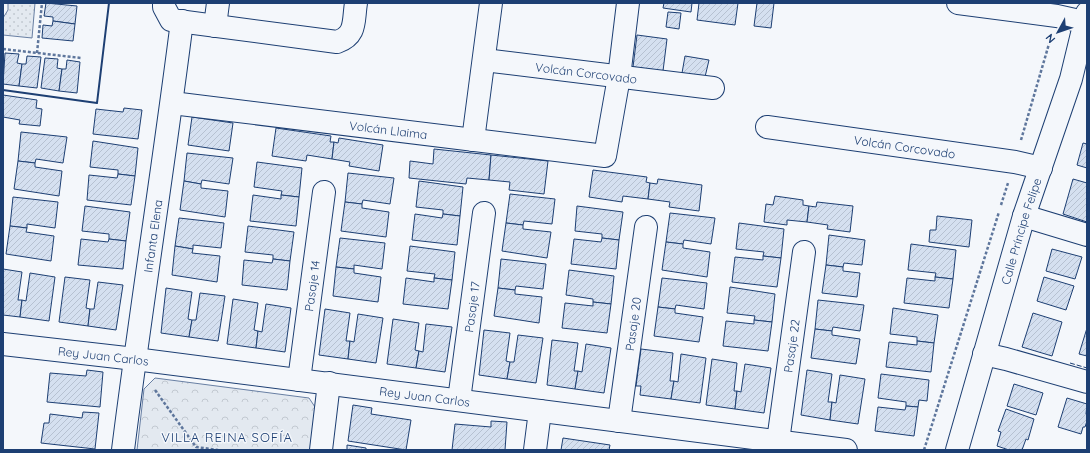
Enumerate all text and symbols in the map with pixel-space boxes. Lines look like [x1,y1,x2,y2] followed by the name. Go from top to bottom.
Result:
[1038,12,1078,52] north arrow
[1042,31,1058,46] text: N
[535,59,638,86] street label: Volcán Corcovado
[348,117,428,142] street label: Volcán Llaima
[853,132,956,161] street label: Volcán Corcovado
[997,176,1044,286] street label: Calle Príncipe Felipe
[140,199,165,274] street label: Infanta Elena
[301,259,322,312] street label: Pasaje 14
[461,280,482,333] street label: Pasaje 17
[621,296,644,352] street label: Pasaje 20
[780,318,802,374] street label: Pasaje 22
[57,343,150,368] street label: Rey Juan Carlos
[379,383,471,409] street label: Rey Juan Carlos
[161,429,293,445] district label: VILLA REINA SOFÍA

